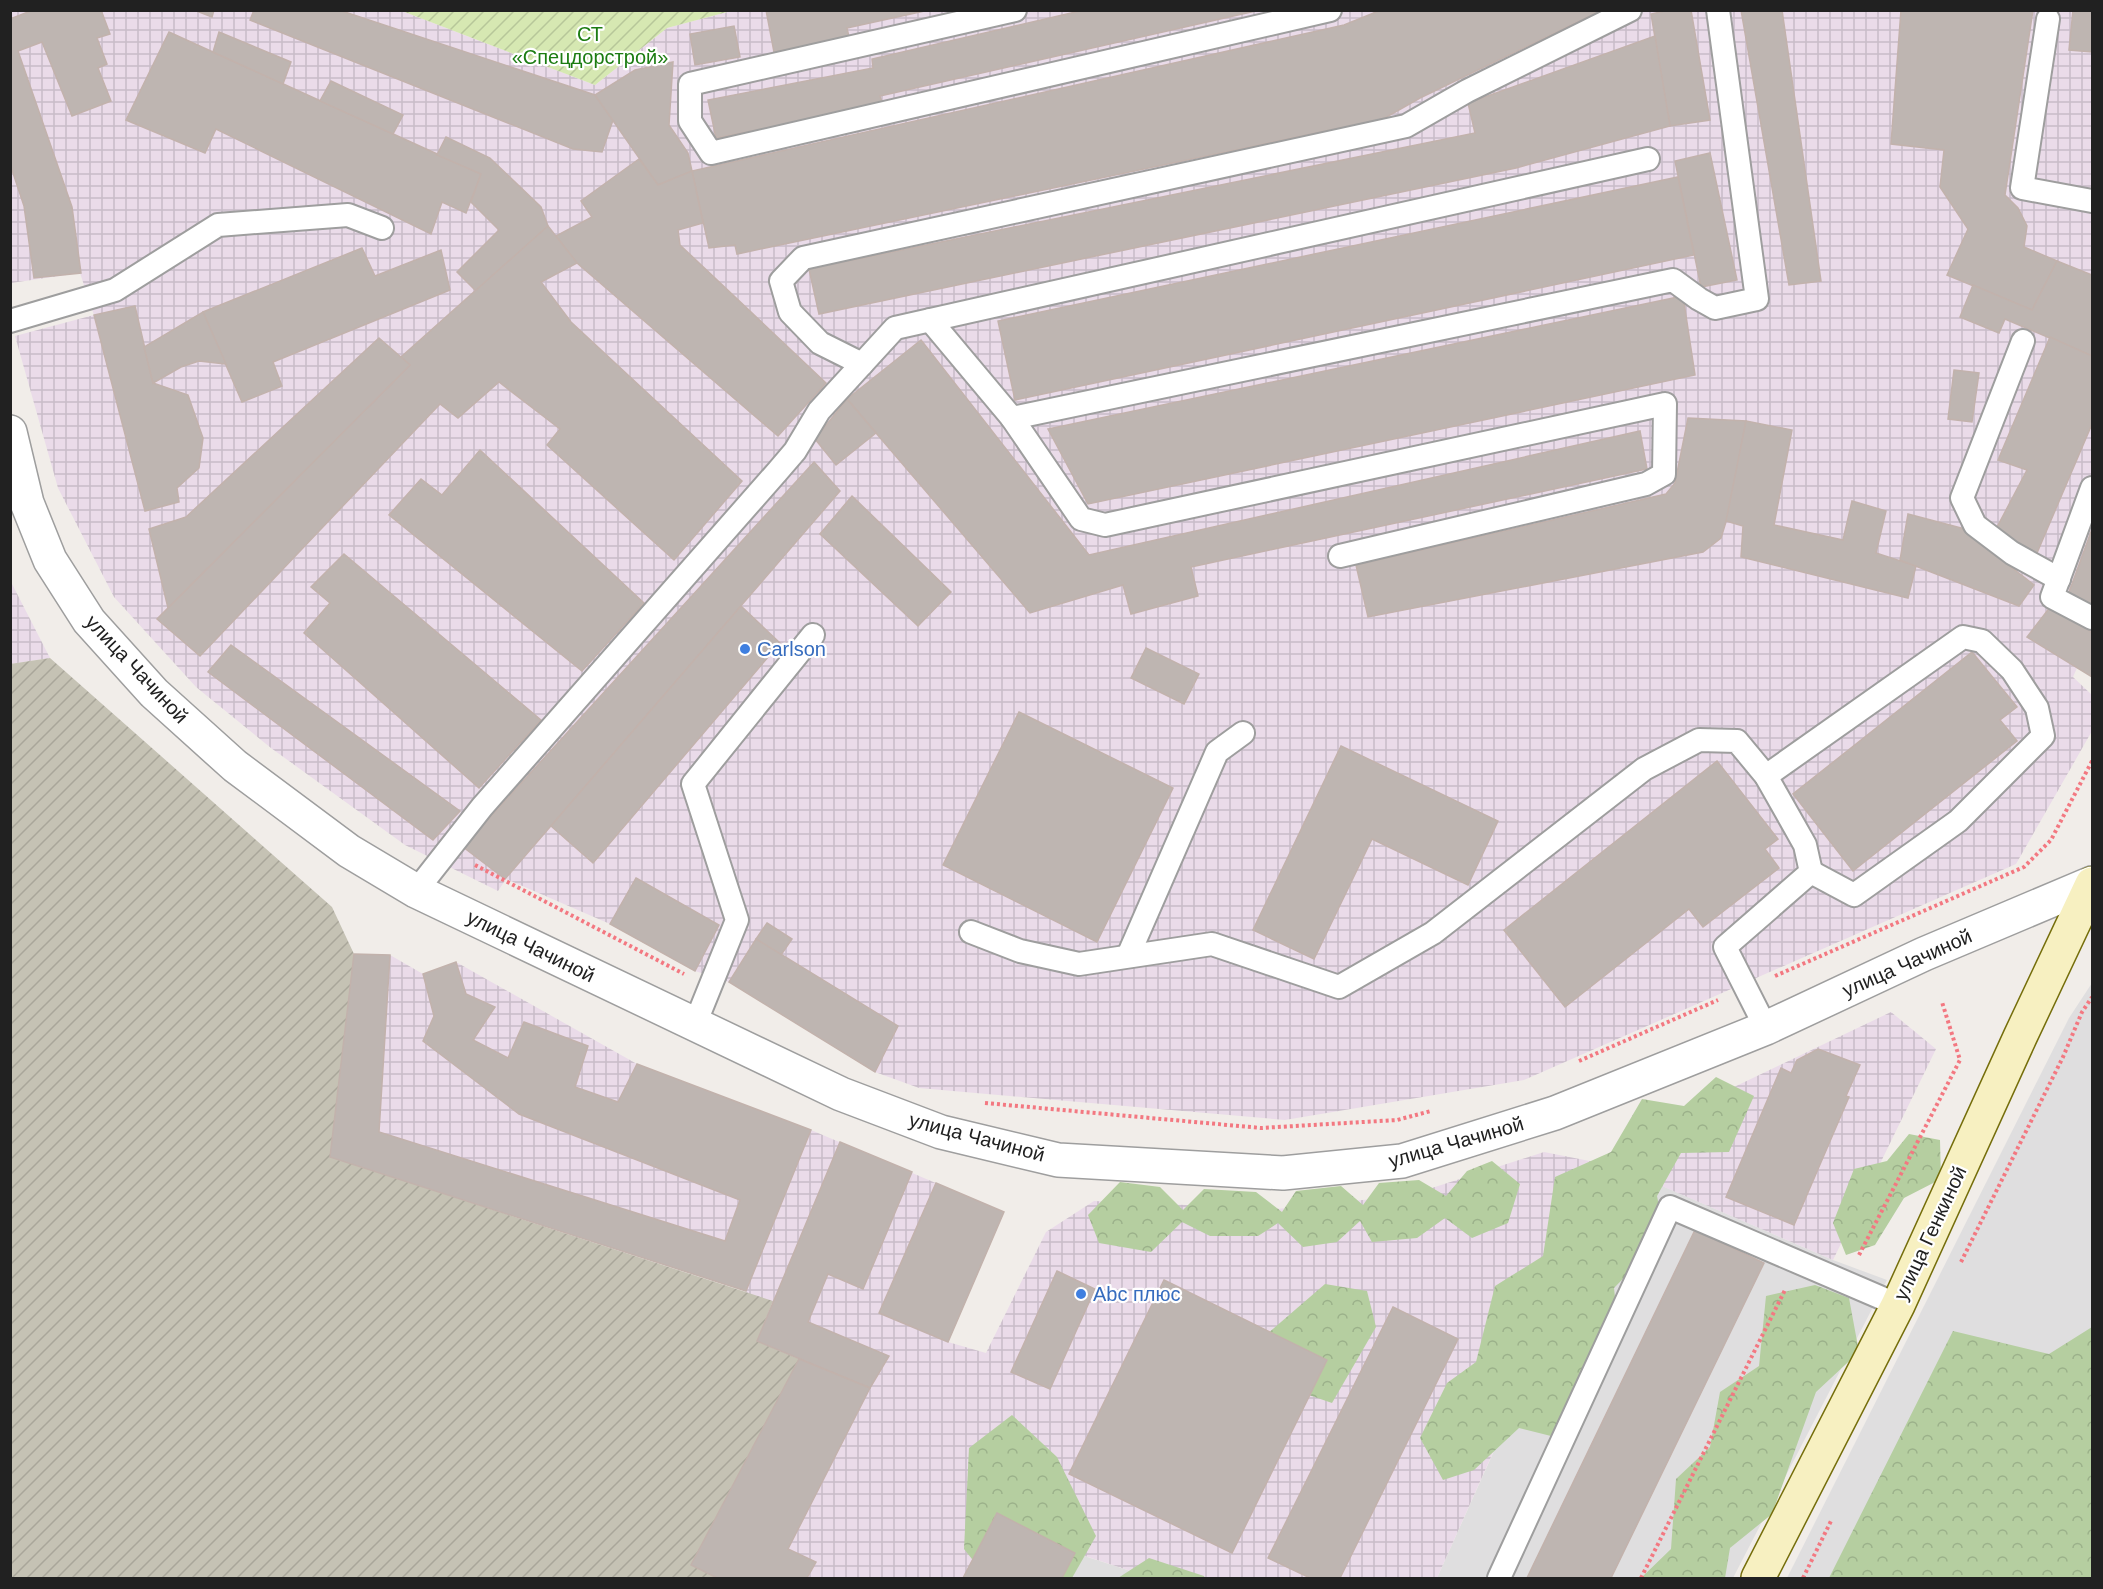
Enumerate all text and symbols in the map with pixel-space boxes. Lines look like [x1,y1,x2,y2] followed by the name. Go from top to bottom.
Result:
[512,23,668,68] park label: СТ «Спецдорстрой»
[81,610,193,728] street label: улица Чачиной
[757,638,826,660] place label: Carlson
[738,642,752,656] marker: Carlson
[463,906,599,986] street label: улица Чачиной
[1839,925,1975,1001] street label: улица Чачиной
[907,1108,1047,1166] street label: улица Чачиной
[1386,1112,1526,1172] street label: улица Чачиной
[1889,1162,1971,1304] street label: улица Генкиной
[1093,1283,1181,1305] place label: Аbc плюс
[1074,1287,1088,1301] marker: Аbc плюс

